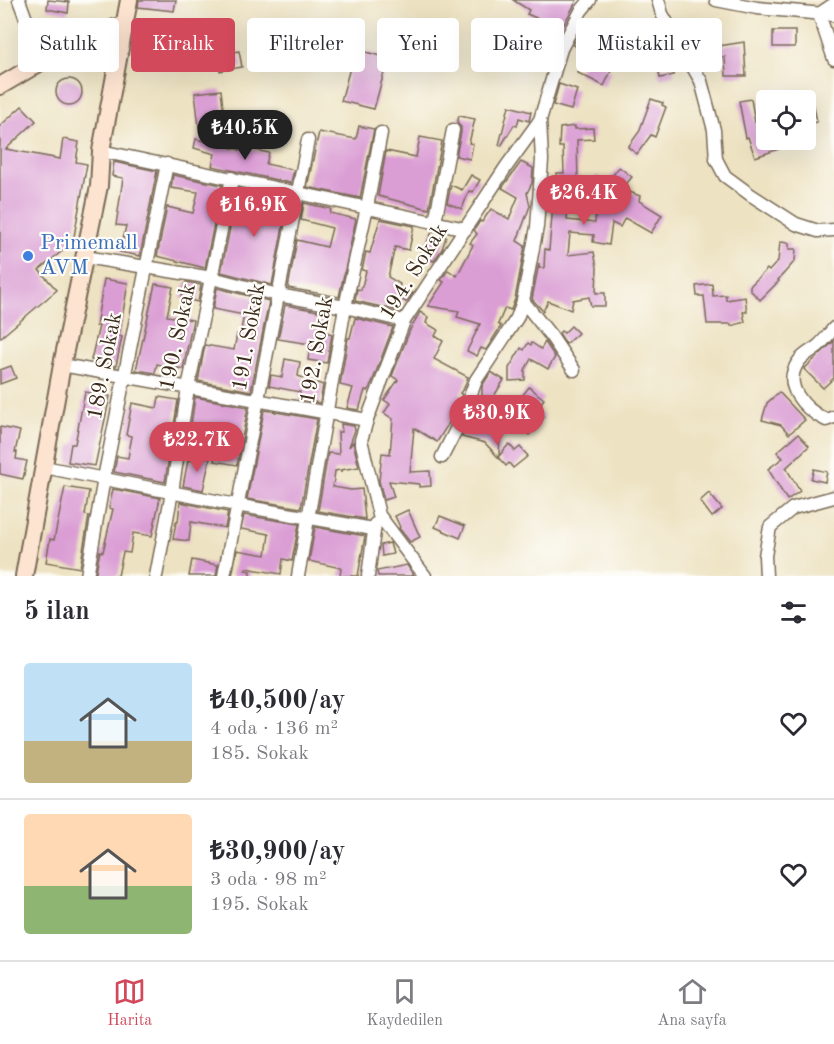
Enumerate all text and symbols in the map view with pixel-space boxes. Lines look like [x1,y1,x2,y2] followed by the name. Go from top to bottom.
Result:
[18,18,119,72] chip: Satılık
[131,18,235,72] chip: Kiralık
[247,18,365,72] chip: Filtreler
[377,18,459,72] chip: Yeni
[471,18,564,72] chip: Daire
[576,18,722,72] chip: Müstakil ev
[756,90,816,150] map controls
[756,90,816,150] button: locate
[196,110,294,161] pin: ₺40.5K
[211,119,279,139] text: ₺40.5K
[535,175,633,226] pin: ₺26.4K
[550,184,618,204] text: ₺26.4K
[205,187,303,238] pin: ₺16.9K
[220,196,288,216] text: ₺16.9K
[376,220,452,324] street label: 194. Sokak
[40,232,138,279] place label: Primemall AVM
[21,249,35,263] marker: Primemall AVM
[156,281,200,393] street label: 190. Sokak
[229,281,269,393] street label: 191. Sokak
[297,294,337,406] street label: 192. Sokak
[84,310,126,422] street label: 189. Sokak
[448,395,546,446] pin: ₺30.9K
[463,404,531,424] text: ₺30.9K
[148,422,246,473] pin: ₺22.7K
[163,431,231,451] text: ₺22.7K
[777,596,810,629] icon: filters
[24,599,90,625] text: 5 ilan
[72,687,144,759] icon: home
[210,688,345,714] text: ₺40,500/ay
[777,707,810,740] icon: heart
[210,719,338,739] text: 4 oda · 136 m²
[210,744,309,764] text: 185. Sokak
[72,838,144,910] icon: home
[210,839,345,865] text: ₺30,900/ay
[777,858,810,891] icon: heart
[210,870,327,890] text: 3 oda · 98 m²
[210,895,309,915] text: 195. Sokak
[107,975,152,1031] tab: Harita
[367,975,443,1031] tab: Kaydedilen
[657,975,727,1031] tab: Ana sayfa

